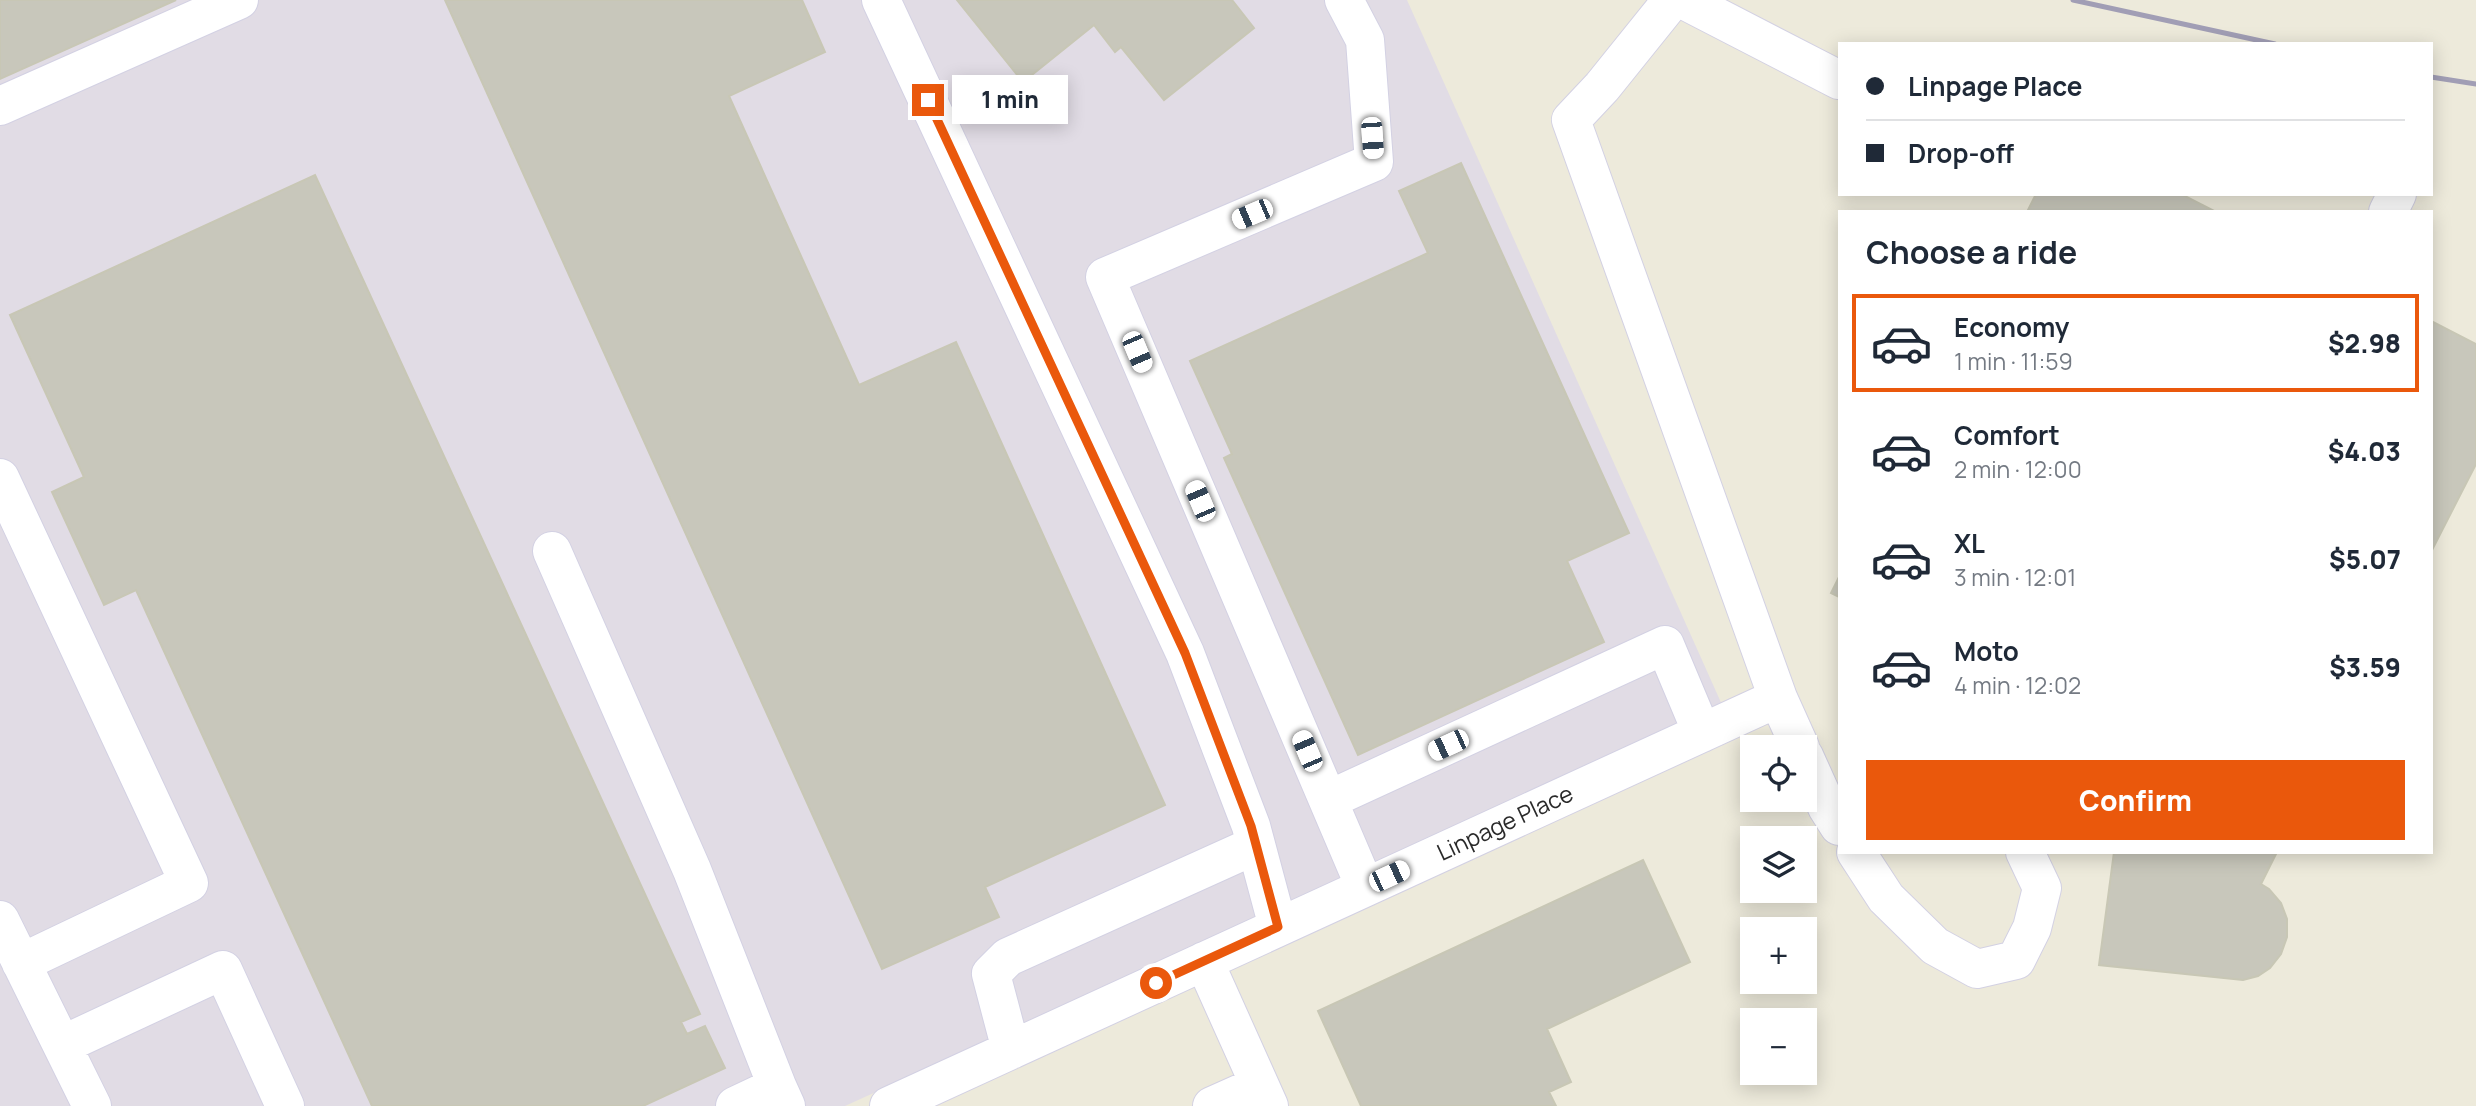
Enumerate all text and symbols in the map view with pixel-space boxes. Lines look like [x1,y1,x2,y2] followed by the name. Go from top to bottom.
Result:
[1908,68,2082,104] text: Linpage Place
[953,76,1068,124] callout: 1 min
[981,83,1039,115] text: 1 min
[912,84,944,116] route end
[1361,116,1384,160] car
[1908,135,2014,171] text: Drop-off
[1229,196,1276,232] car
[1866,230,2077,274] text: Choose a ride
[1954,309,2069,345] text: Economy
[1870,312,1933,375] icon: car
[2328,325,2401,361] text: $2.98
[1120,329,1155,375] car
[1954,345,2073,377] text: 1 min · 11:59
[1954,417,2060,453] text: Comfort
[1870,420,1933,483] icon: car
[2328,433,2401,469] text: $4.03
[1954,453,2082,485] text: 2 min · 12:00
[1183,478,1218,524] car
[1954,525,1985,561] text: XL
[1870,528,1933,591] icon: car
[2329,541,2401,577] text: $5.07
[1954,561,2076,593] text: 3 min · 12:01
[1954,633,2019,669] text: Moto
[1870,636,1933,699] icon: car
[2329,649,2401,685] text: $3.59
[1954,669,2081,701] text: 4 min · 12:02
[1425,727,1472,763] car
[1290,728,1325,774] car
[1740,735,1817,1085] map controls
[1740,735,1817,812] button: locate
[1866,760,2405,840] button: Confirm
[1431,777,1578,868] street label: Linpage Place
[1740,826,1817,903] button: layers
[1366,858,1413,894] car
[1740,917,1817,994] button: +
[1140,967,1172,999] route start
[1740,1008,1817,1085] button: −

